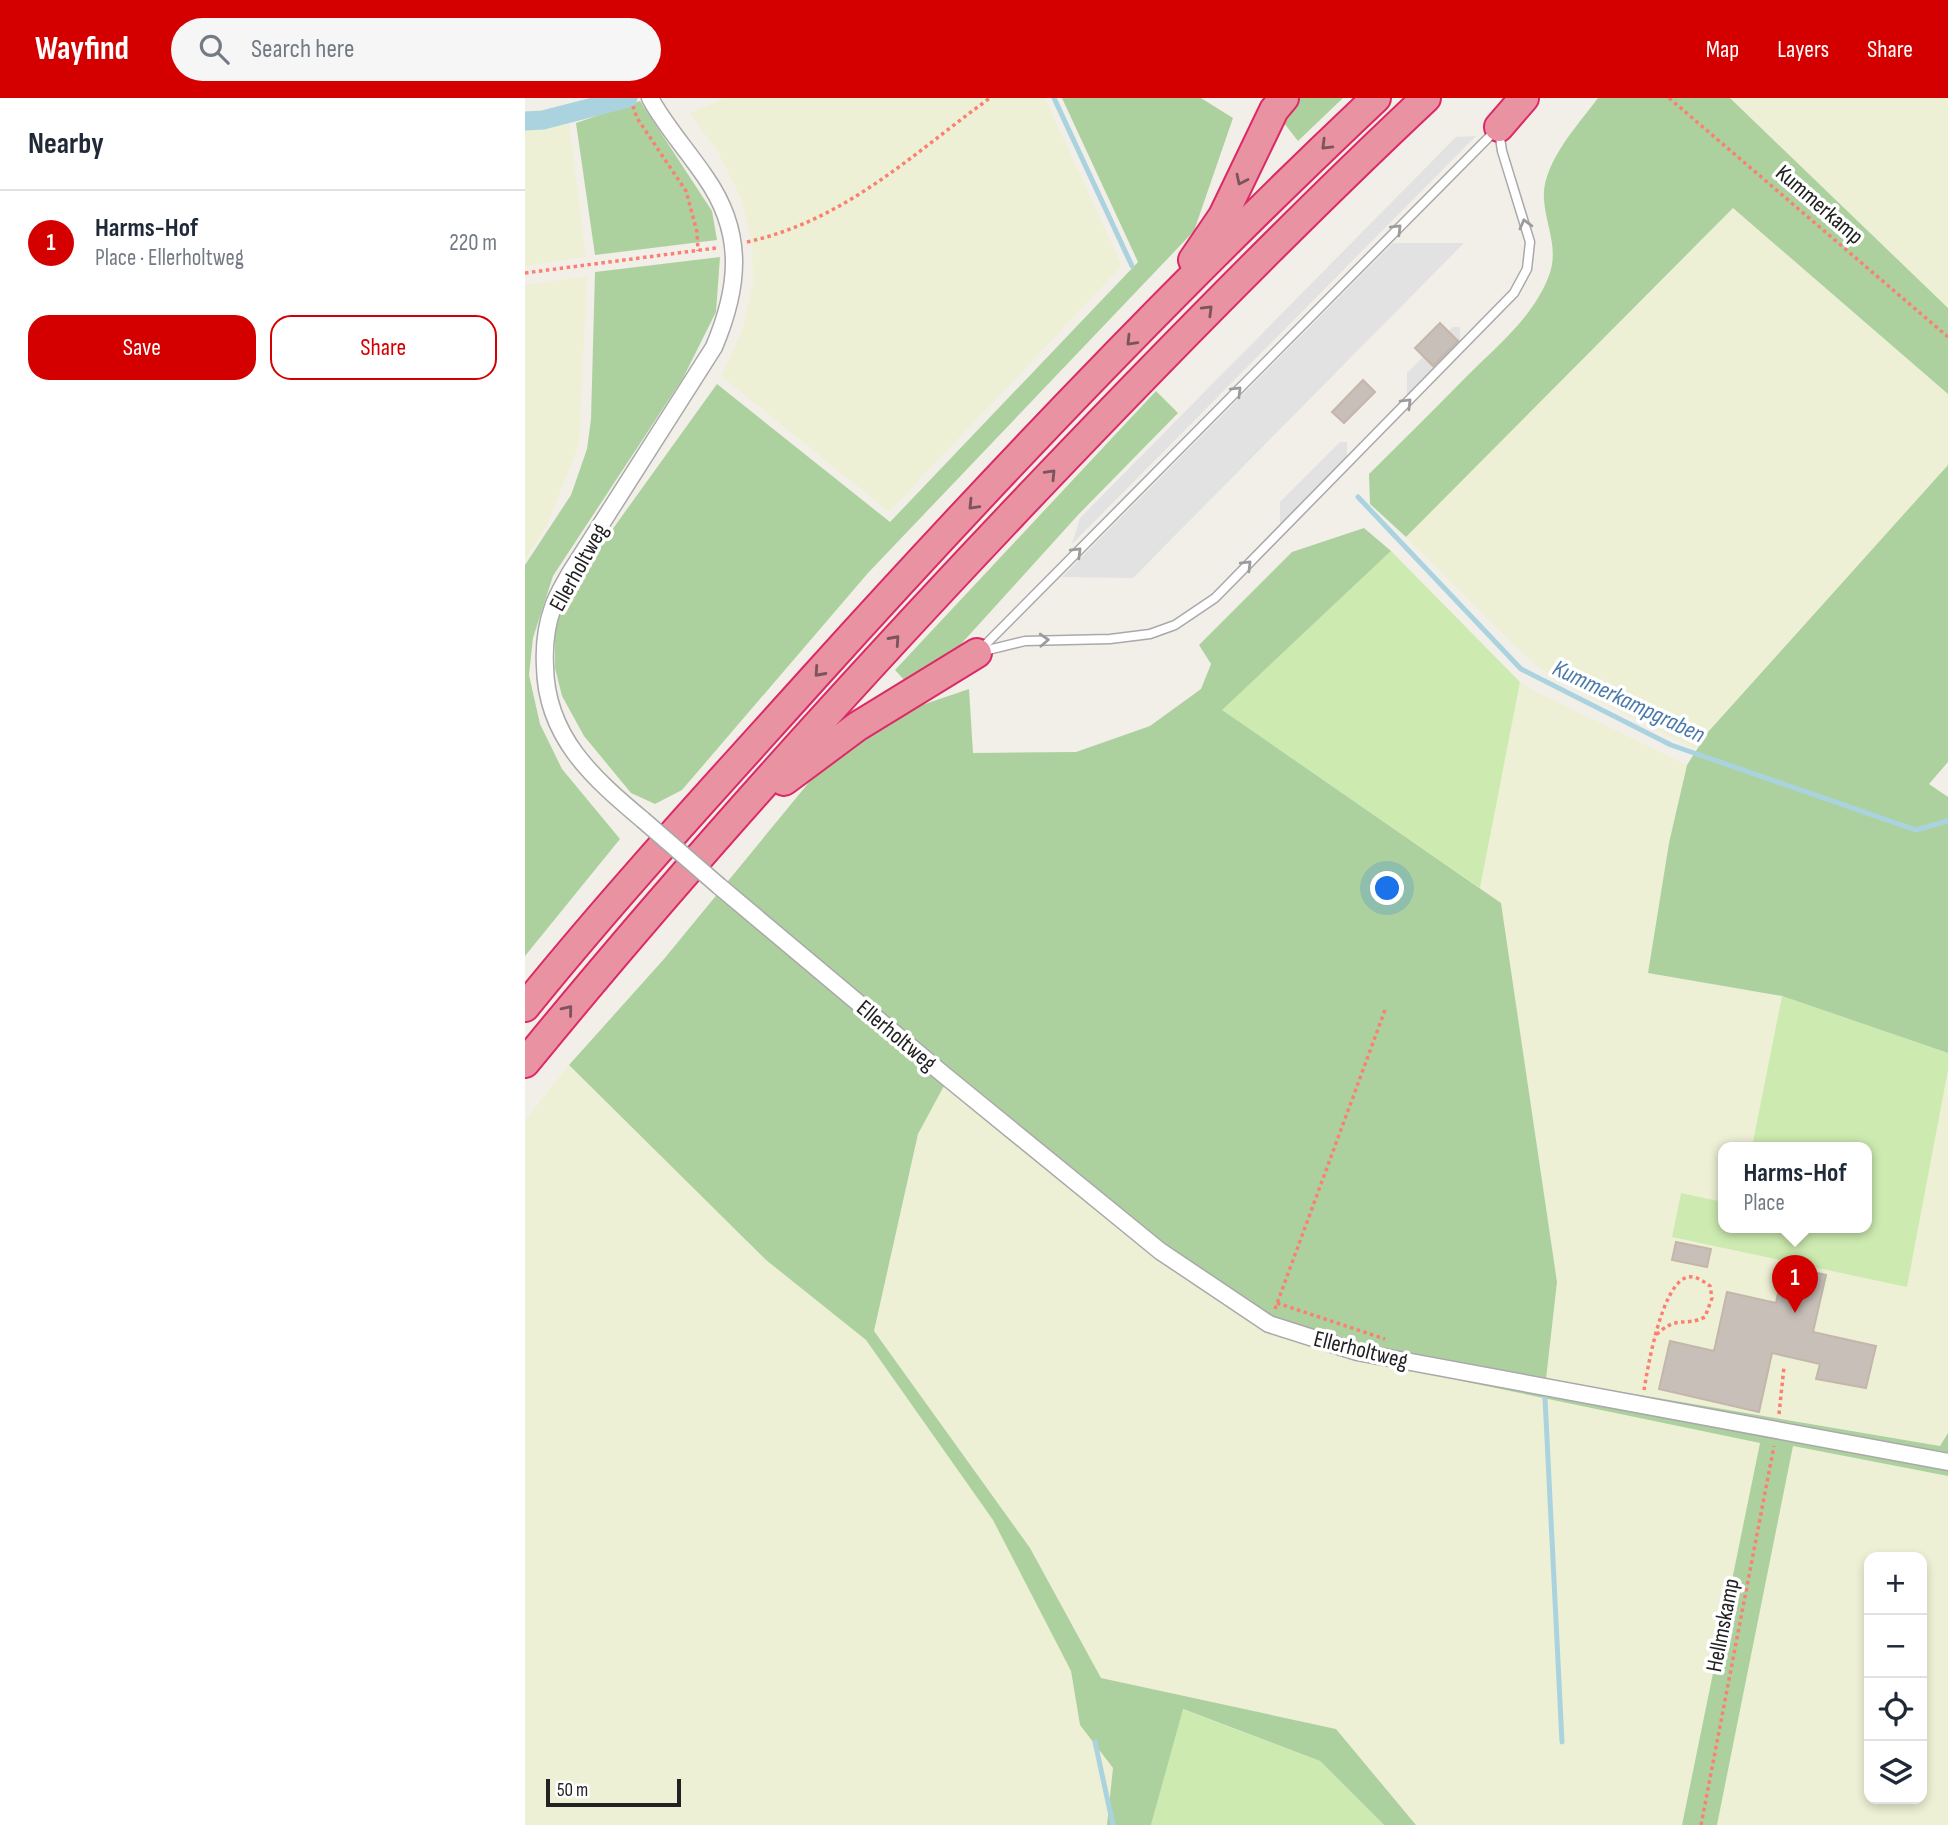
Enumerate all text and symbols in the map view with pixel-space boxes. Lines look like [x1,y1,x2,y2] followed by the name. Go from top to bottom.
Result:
[171,18,661,81] search box
[35,29,129,69] text: Wayfind
[195,30,233,68] icon: search
[251,34,354,65] text: Search here
[1706,35,1739,64] text: Map
[1777,35,1829,64] text: Layers
[1867,35,1913,64] text: Share
[28,126,104,162] text: Nearby
[1322,137,1335,150] one-way arrow
[1770,159,1869,250] street label: Kummerkamp
[1235,173,1249,185] one-way arrow
[95,213,198,244] text: Harms-Hof
[1519,218,1533,230] one-way arrow
[1389,224,1402,237] one-way arrow
[46,229,56,257] text: 1
[449,229,497,257] text: 220 m
[95,244,244,272] text: Place · Ellerholtweg
[1200,306,1213,319] one-way arrow
[28,315,256,380] button: Save
[270,315,497,380] button: Share
[1127,333,1140,346] one-way arrow
[1229,386,1242,399] one-way arrow
[1399,399,1412,412] one-way arrow
[1042,469,1055,482] one-way arrow
[969,497,982,510] one-way arrow
[543,519,614,616] street label: Ellerholtweg
[1069,548,1081,560] one-way arrow
[1239,561,1252,574] one-way arrow
[1039,632,1050,647] one-way arrow
[887,635,899,648] one-way arrow
[1548,654,1709,749] water label: Kummerkampgraben
[815,664,827,677] one-way arrow
[1370,871,1404,905] your location
[851,994,942,1077] street label: Ellerholtweg
[560,1005,572,1018] one-way arrow
[1718,1142,1872,1233] popup
[1743,1158,1847,1189] text: Harms-Hof
[1743,1189,1785,1217] text: Place
[1772,1255,1818,1313] pin: 1
[1311,1325,1411,1375] street label: Ellerholtweg
[1864,1552,1927,1804] map controls
[1864,1552,1927,1615] button: +
[1700,1576,1746,1674] street label: Hellmskamp
[1864,1615,1927,1678] button: −
[1864,1678,1927,1741] button: locate
[1864,1741,1927,1804] button: layers
[546,1776,681,1808] scale bar
[557,1779,588,1802] text: 50 m

